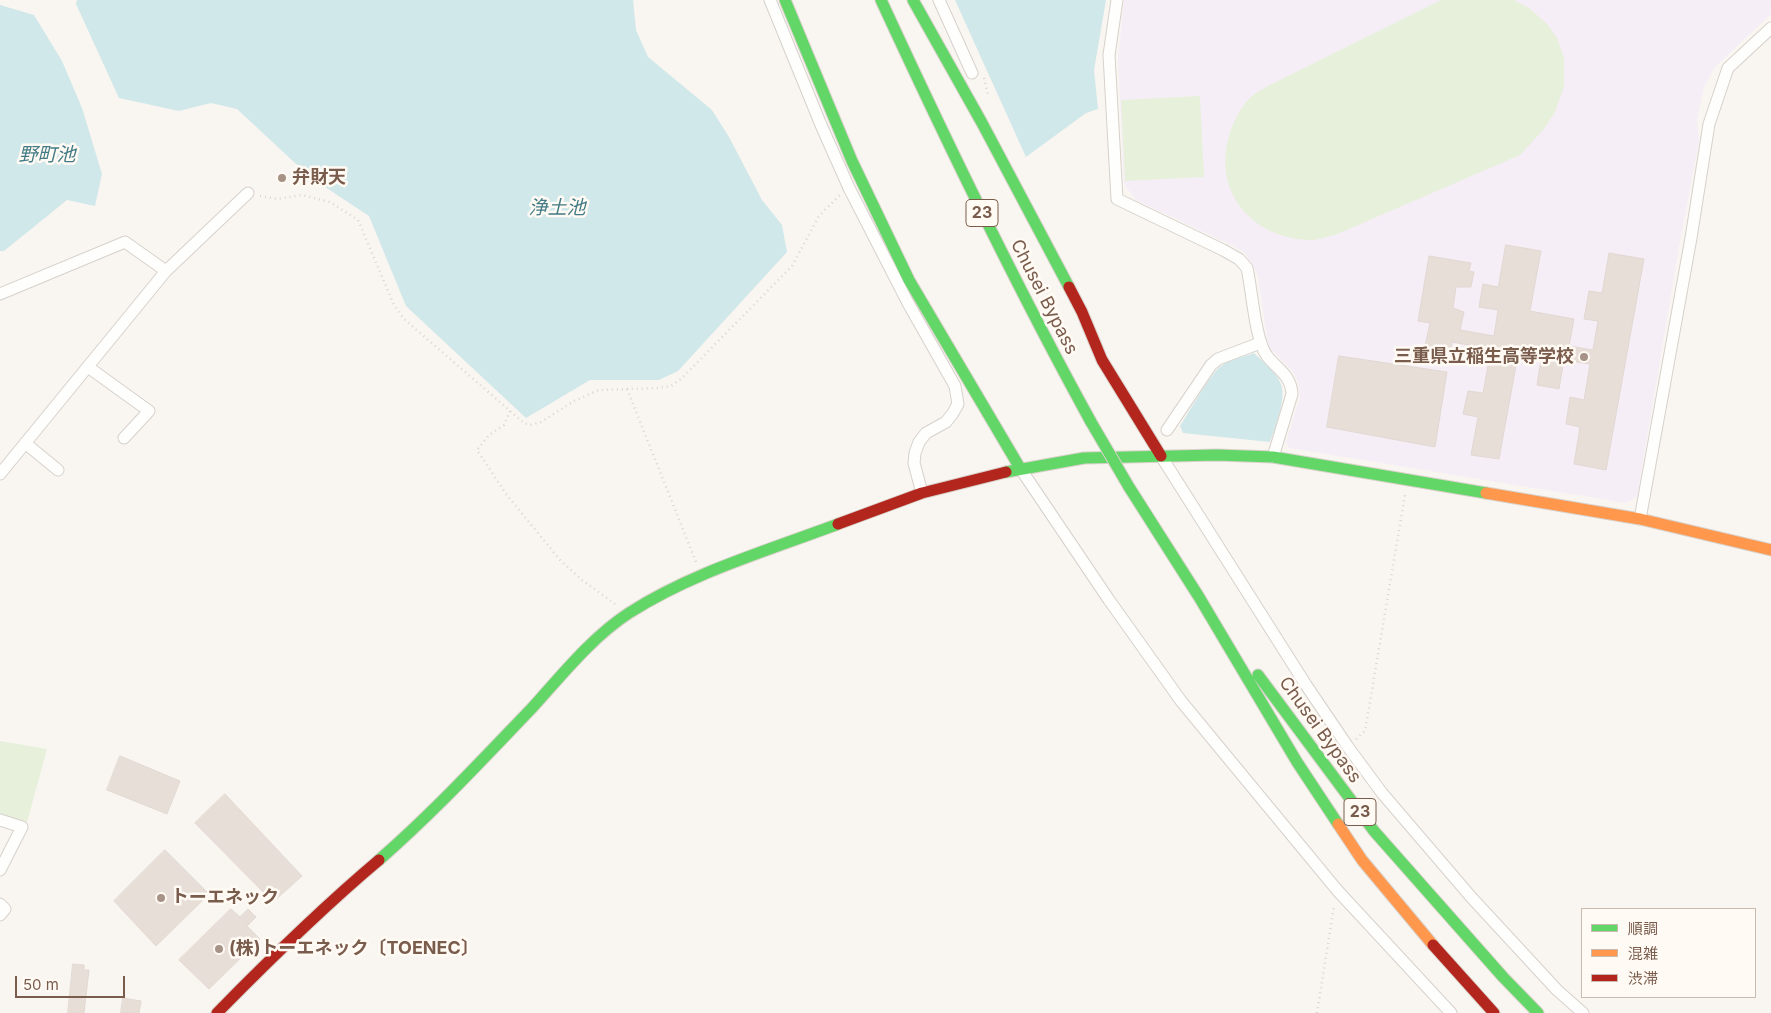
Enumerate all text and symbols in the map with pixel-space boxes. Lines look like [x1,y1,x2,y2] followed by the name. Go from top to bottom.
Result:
[19,144,75,166] water label: 野町池
[292,167,346,189] place label: 弁財天
[276,172,288,184] marker: 弁財天
[529,197,585,219] water label: 浄土池
[966,200,998,227] road number: 23
[1006,236,1082,358] street label: Chusei Bypass
[1394,346,1574,368] place label: 三重県立稲生高等学校
[1578,351,1590,363] marker: 三重県立稲生高等学校
[1274,673,1366,787] street label: Chusei Bypass
[1344,799,1376,826] road number: 23
[171,887,279,909] place label: トーエネック
[155,892,167,904] marker: トーエネック
[1581,908,1756,998] legend
[1628,919,1658,938] text: 順調
[229,938,479,960] place label: (株)トーエネック〔TOENEC〕
[213,943,225,955] marker: (株)トーエネック〔TOENEC〕
[1628,944,1658,963] text: 混雑
[18,966,128,998] scale bar
[1628,969,1658,988] text: 渋滞
[23,975,59,994] text: 50 m

